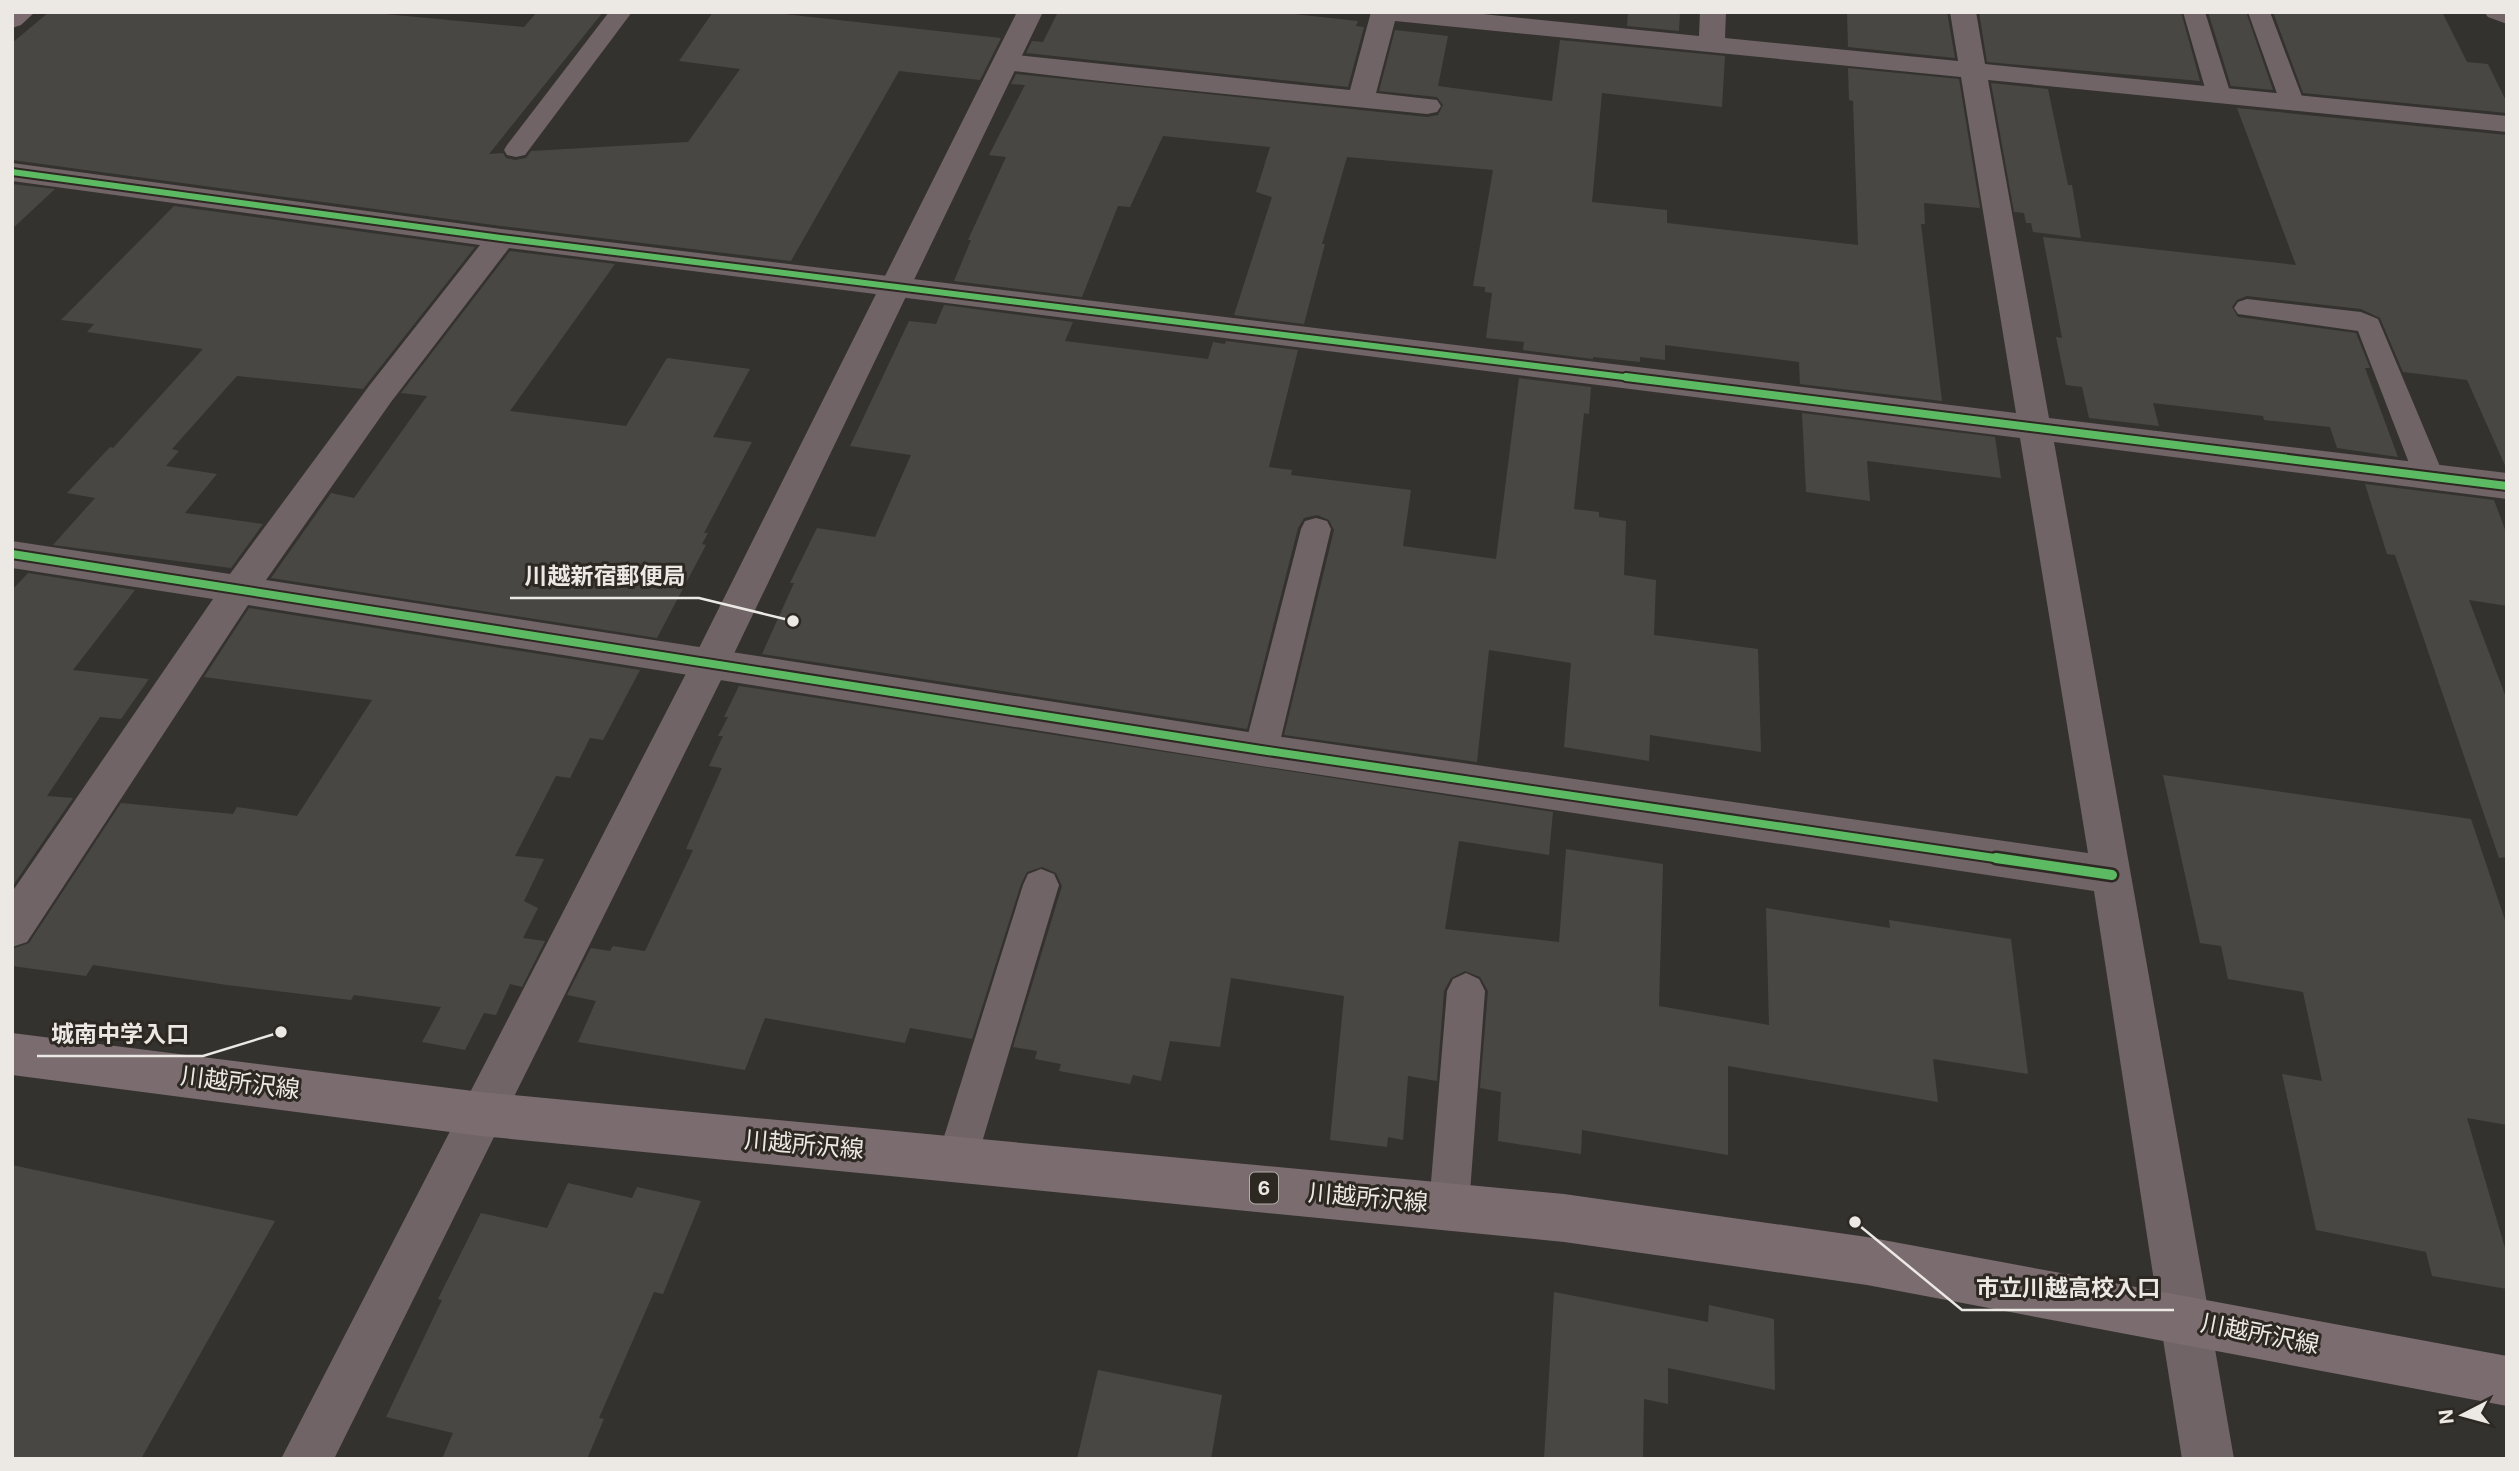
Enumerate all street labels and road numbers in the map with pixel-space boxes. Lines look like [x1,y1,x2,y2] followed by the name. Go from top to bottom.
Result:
[179,1061,301,1104] street label: 川越所沢線
[743,1125,865,1164] street label: 川越所沢線
[1250,1172,1278,1204] road number: 6
[1307,1178,1429,1217] street label: 川越所沢線
[2198,1308,2322,1359] street label: 川越所沢線

